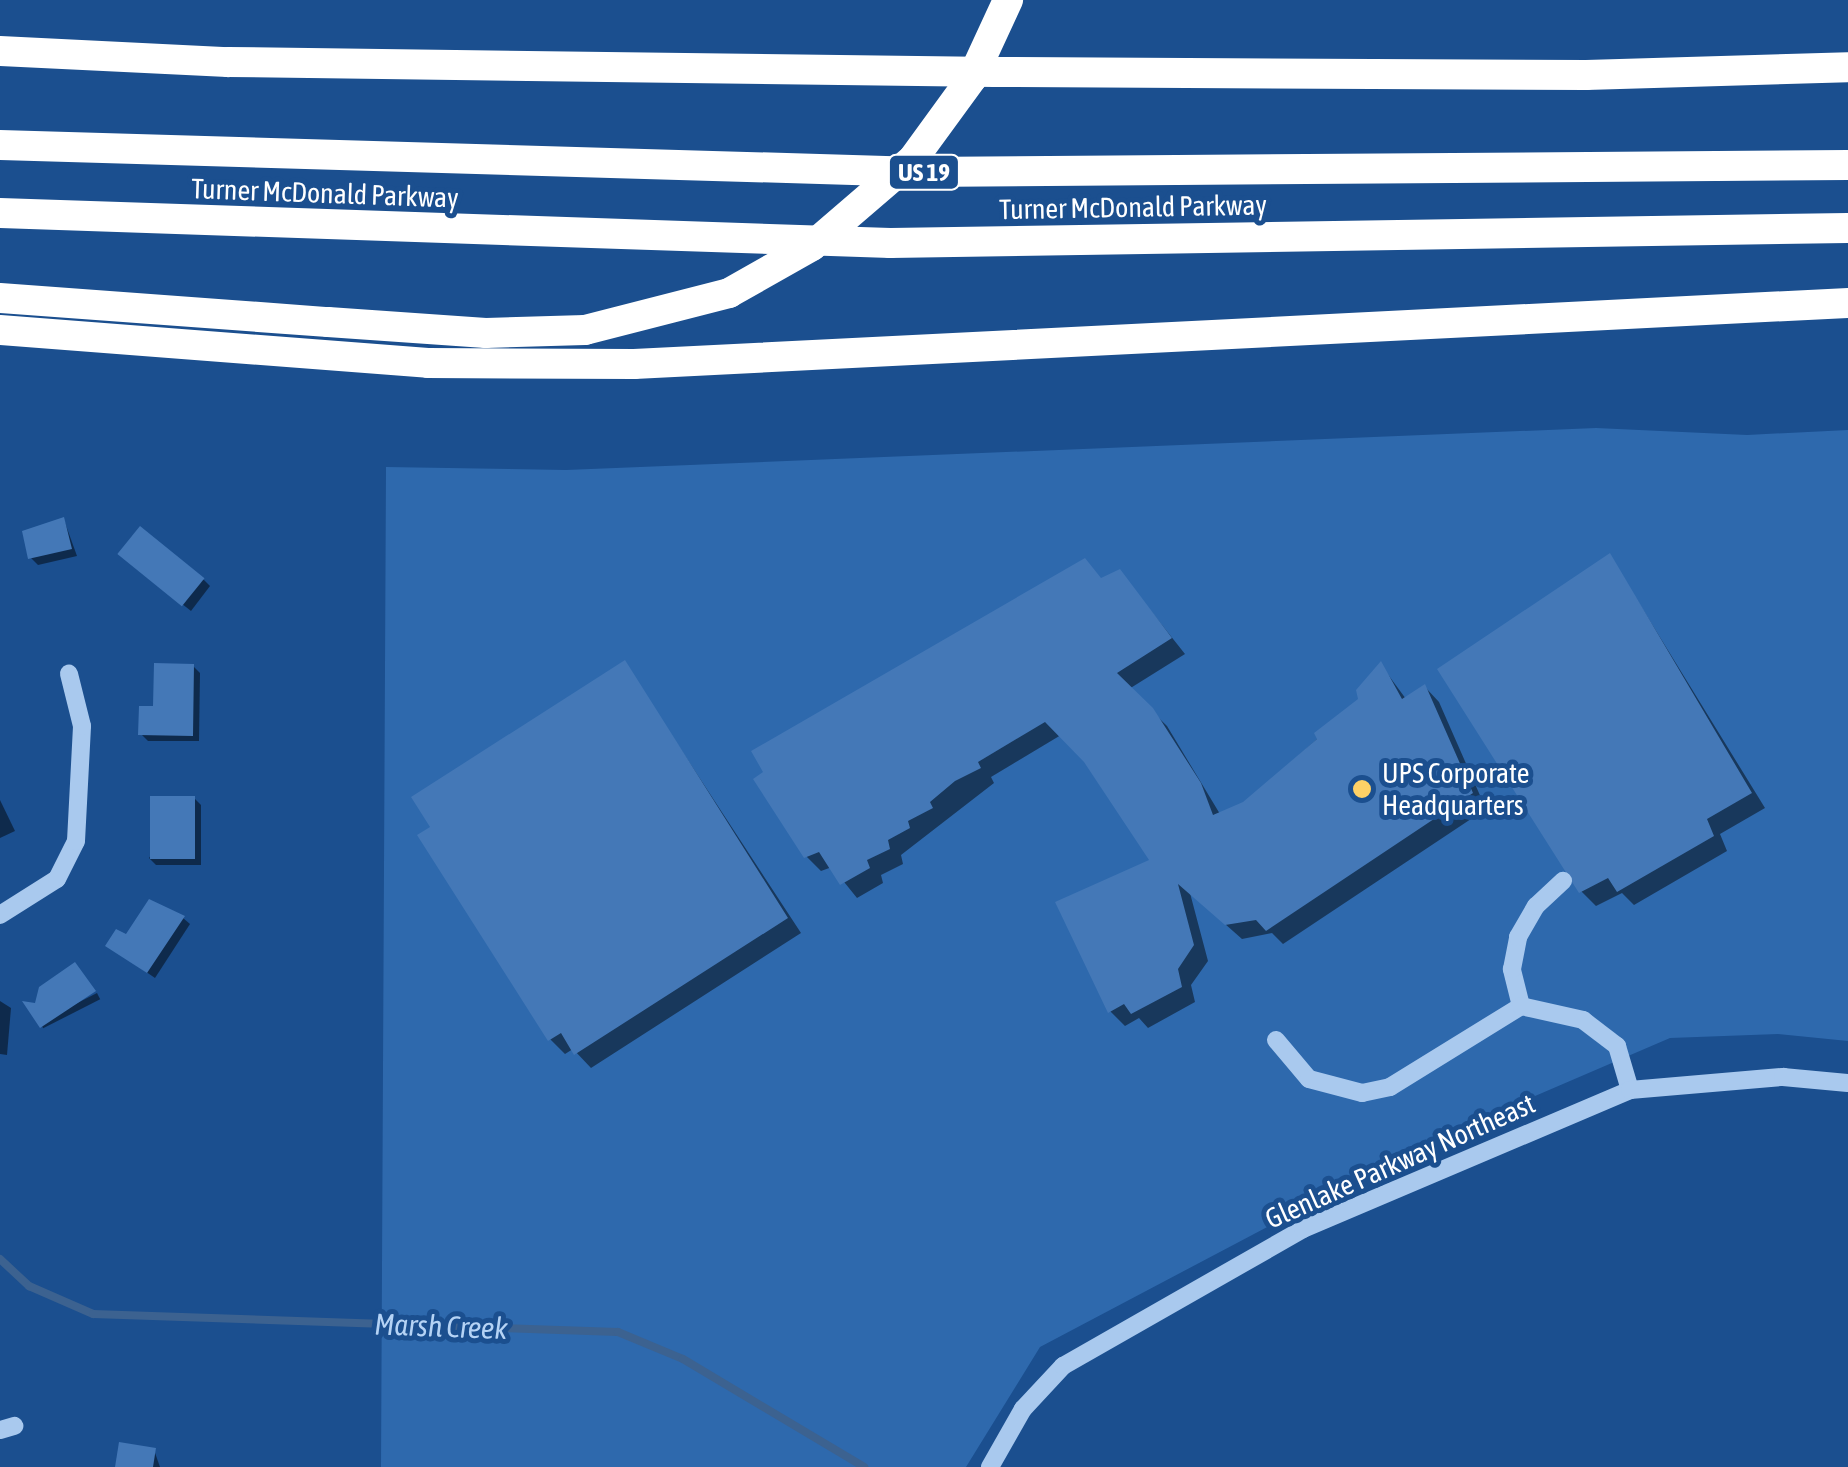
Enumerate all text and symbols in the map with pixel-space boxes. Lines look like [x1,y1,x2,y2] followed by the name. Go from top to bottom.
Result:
[886,152,962,192] road number: US 19
[191,172,459,214] street label: Turner McDonald Parkway
[999,188,1267,226] street label: Turner McDonald Parkway
[1382,756,1530,822] place label: UPS Corporate Headquarters
[1351,778,1373,800] marker: UPS Corporate Headquarters
[1260,1086,1540,1236] street label: Glenlake Parkway Northeast
[374,1306,508,1346] water label: Marsh Creek

